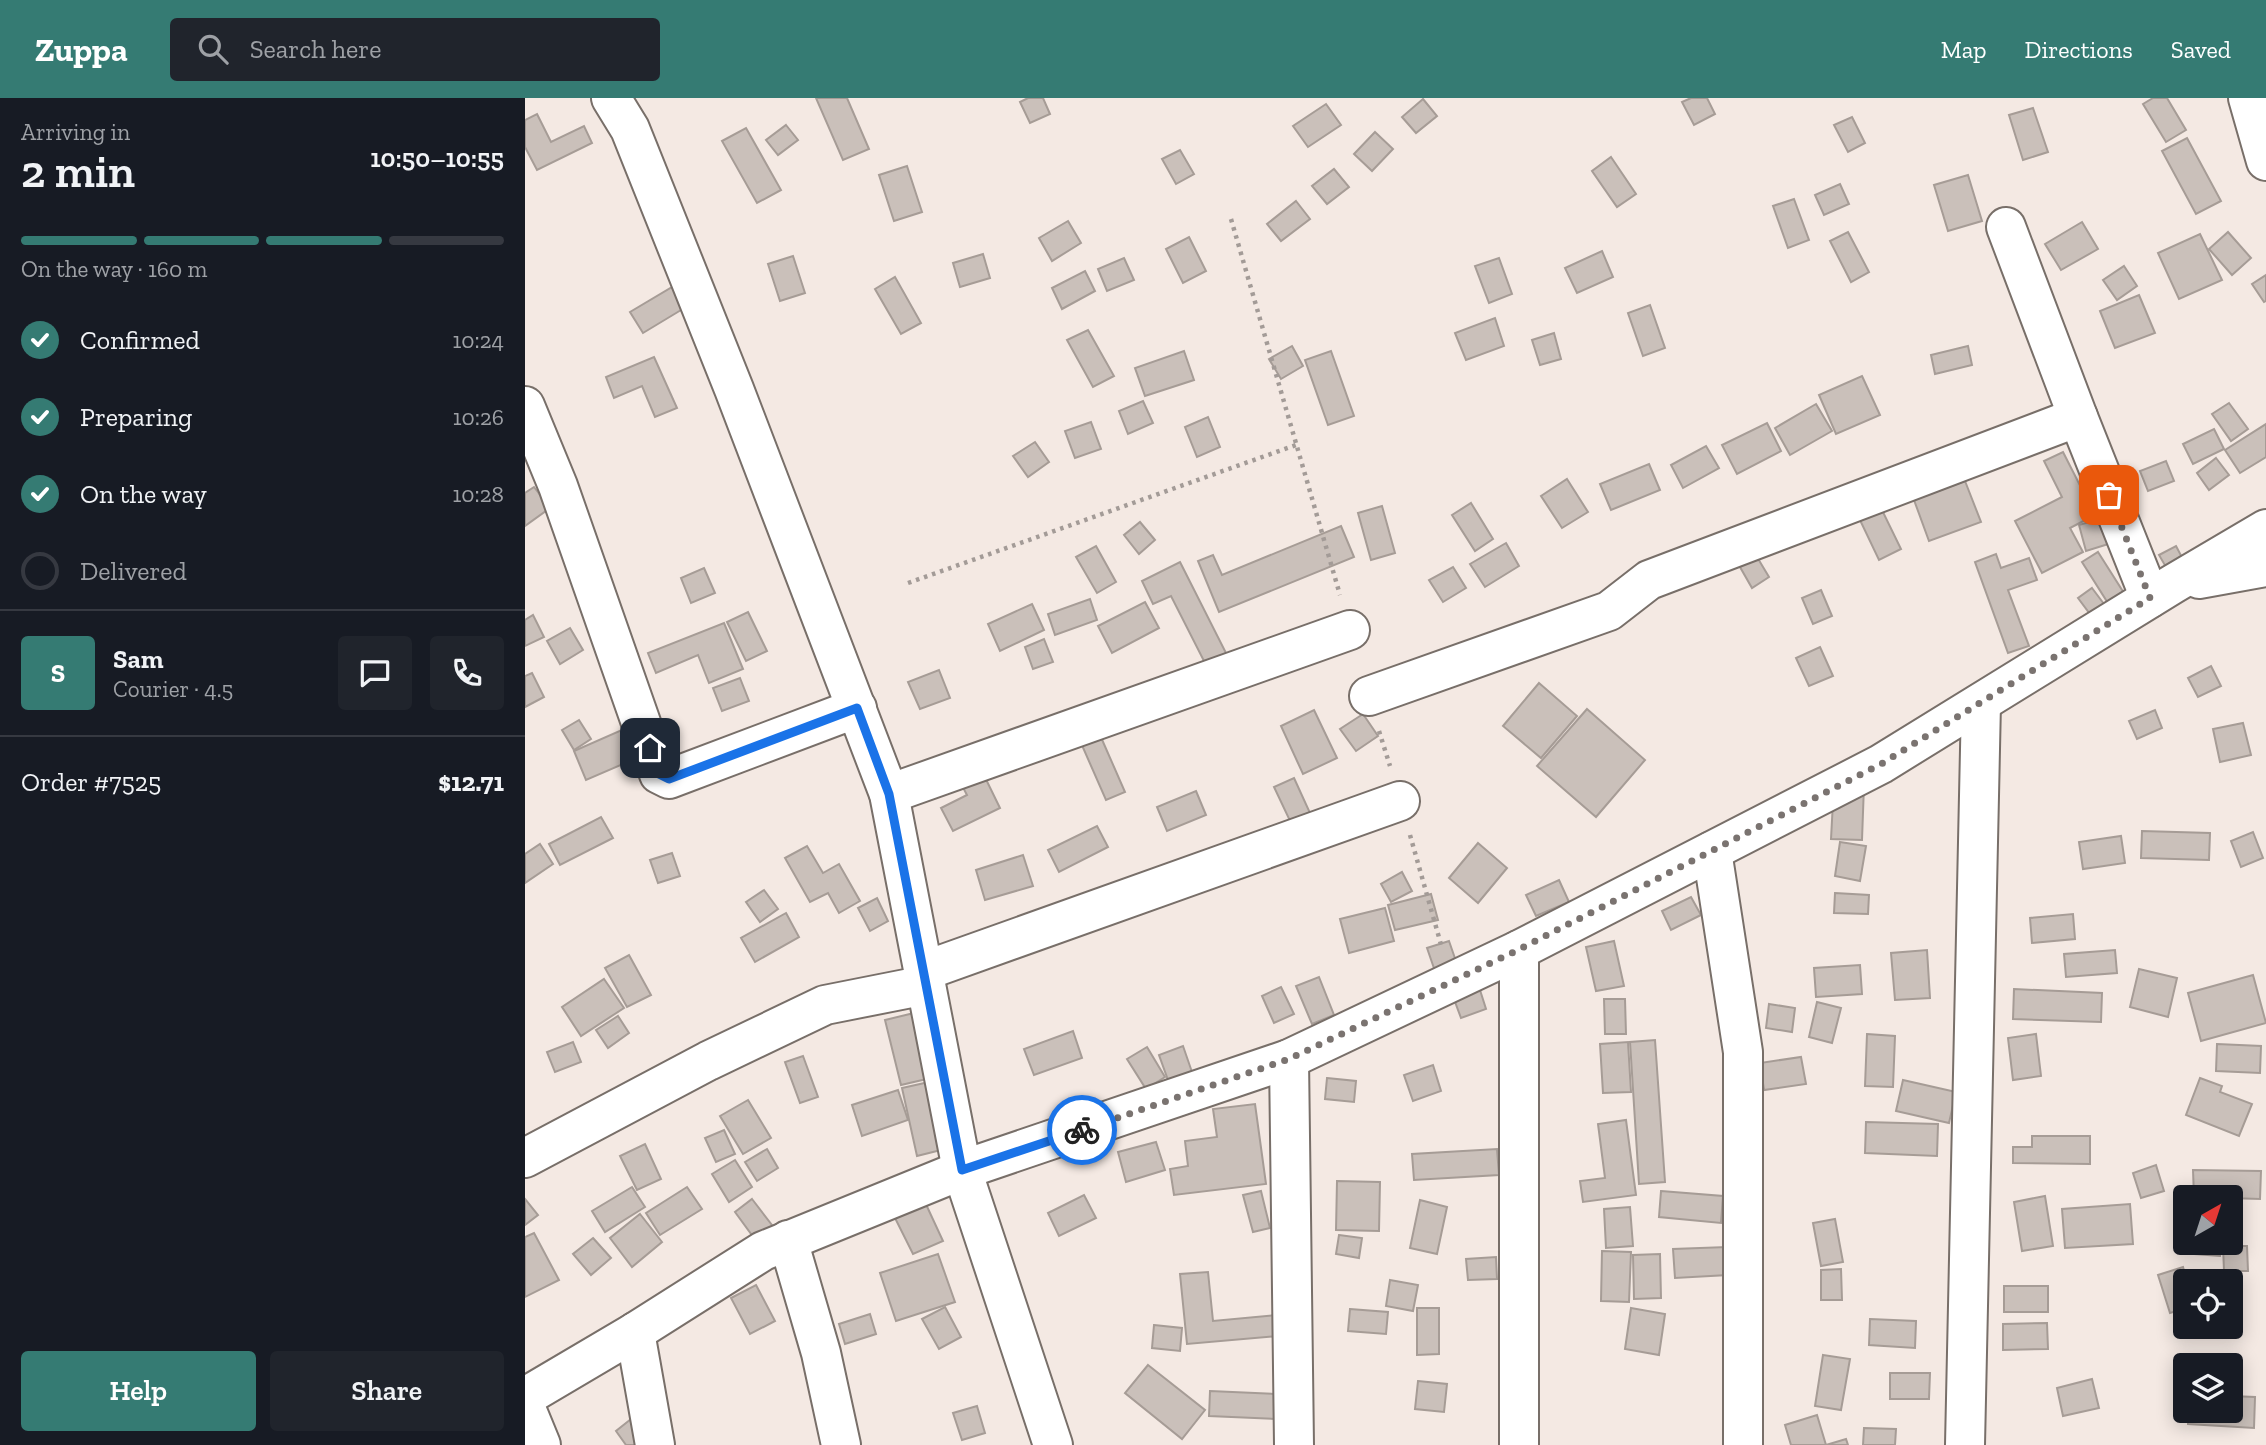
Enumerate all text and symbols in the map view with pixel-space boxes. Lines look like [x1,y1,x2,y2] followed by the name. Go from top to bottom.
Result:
[170,18,660,81] search box
[35,30,128,69] text: Zuppa
[194,30,232,68] icon: search
[250,33,381,65] text: Search here
[1941,35,1987,64] text: Map
[2025,35,2133,64] text: Directions
[2171,35,2231,64] text: Saved
[21,118,130,146] text: Arriving in
[370,142,504,174] text: 10:50–10:55
[21,144,135,199] text: 2 min
[21,255,207,283] text: On the way · 160 m
[21,321,59,359] icon: check
[80,324,200,356] text: Confirmed
[453,326,504,354] text: 10:24
[21,398,59,436] icon: check
[80,401,192,433] text: Preparing
[453,403,504,431] text: 10:26
[2079,465,2139,525] pin
[21,475,59,513] icon: check
[2090,476,2128,514] icon: bag
[80,478,207,510] text: On the way
[453,480,504,508] text: 10:28
[80,555,187,587] text: Delivered
[338,636,412,710] button: chat
[430,636,504,710] button: phone
[113,643,163,675] text: Sam
[51,657,65,689] text: S
[113,675,233,703] text: Courier · 4.5
[620,718,680,778] pin
[631,729,669,767] icon: home
[21,766,161,798] text: Order #7525
[438,766,504,798] text: $12.71
[1047,1095,1117,1165] courier
[1063,1111,1101,1149] icon: bike
[2173,1185,2243,1255] north arrow
[2173,1185,2243,1423] map controls
[2173,1269,2243,1339] button: locate
[21,1351,256,1431] button: Help
[270,1351,504,1431] button: Share
[2173,1353,2243,1423] button: layers

